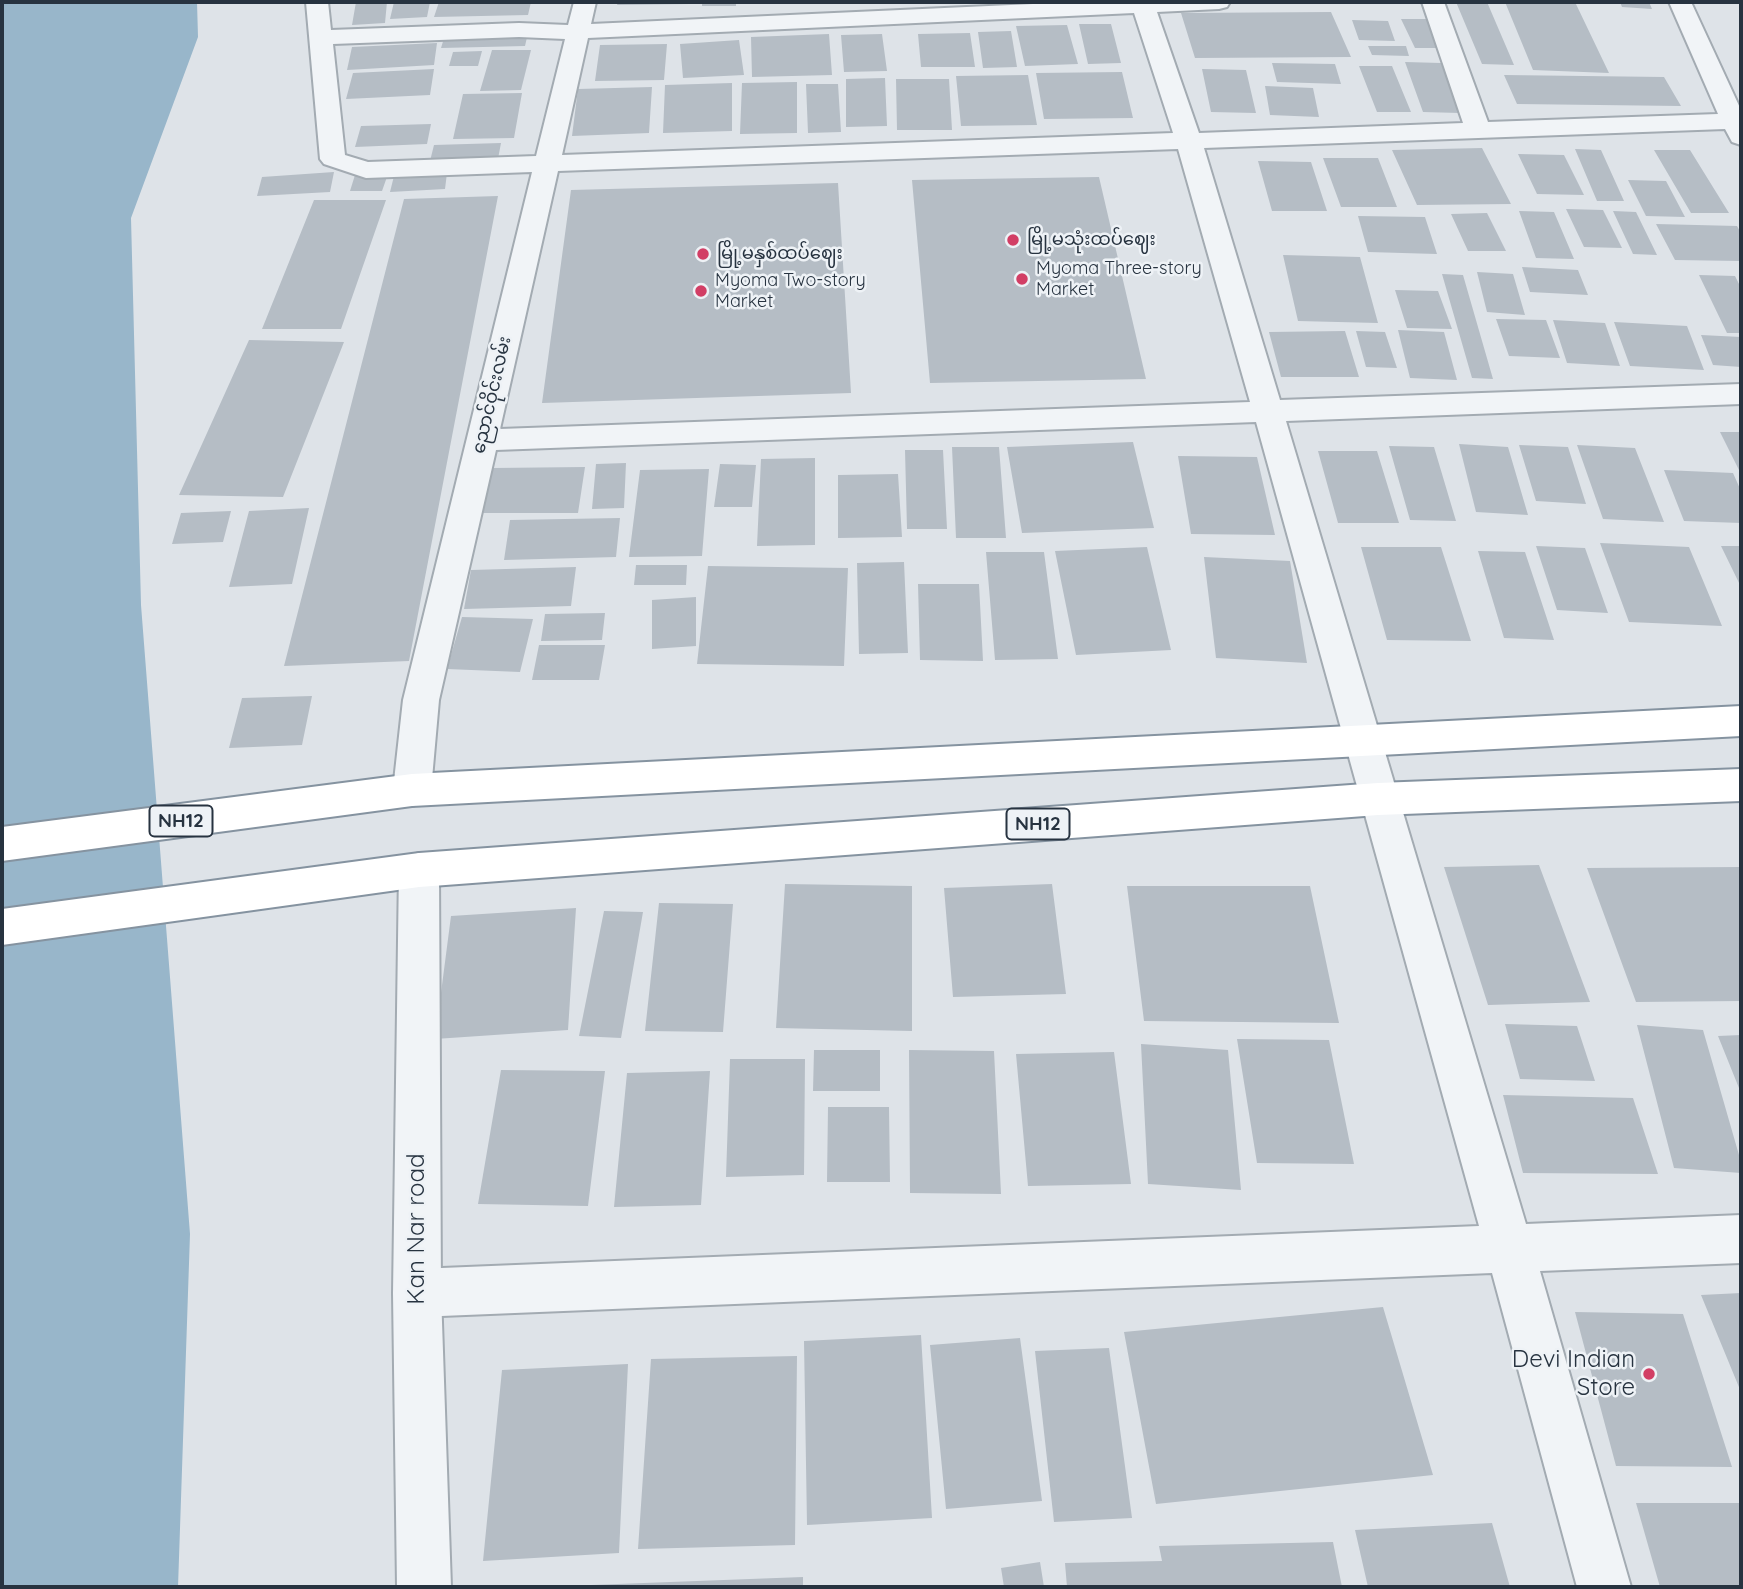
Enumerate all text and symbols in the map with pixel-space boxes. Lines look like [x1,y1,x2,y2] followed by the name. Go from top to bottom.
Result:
[1027,229,1156,251] place label: မြို့မသုံးထပ်ဈေး
[1005,232,1021,248] marker: မြို့မသုံးထပ်ဈေး
[717,243,843,265] place label: မြို့မနှစ်ထပ်ဈေး
[695,246,711,262] marker: မြို့မနှစ်ထပ်ဈေး
[1036,258,1202,300] place label: Myoma Three-story Market
[715,270,866,312] place label: Myoma Two-story Market
[1014,271,1030,287] marker: Myoma Three-story Market
[693,283,709,299] marker: Myoma Two-story Market
[468,334,516,456] street label: ညောင်ဝိုင်းလမ်း
[150,806,212,836] road number: NH12
[1006,808,1070,839] road number: NH12
[403,1153,431,1305] street label: Kan Nar road
[1512,1346,1635,1402] place label: Devi Indian Store
[1641,1366,1657,1382] marker: Devi Indian Store

